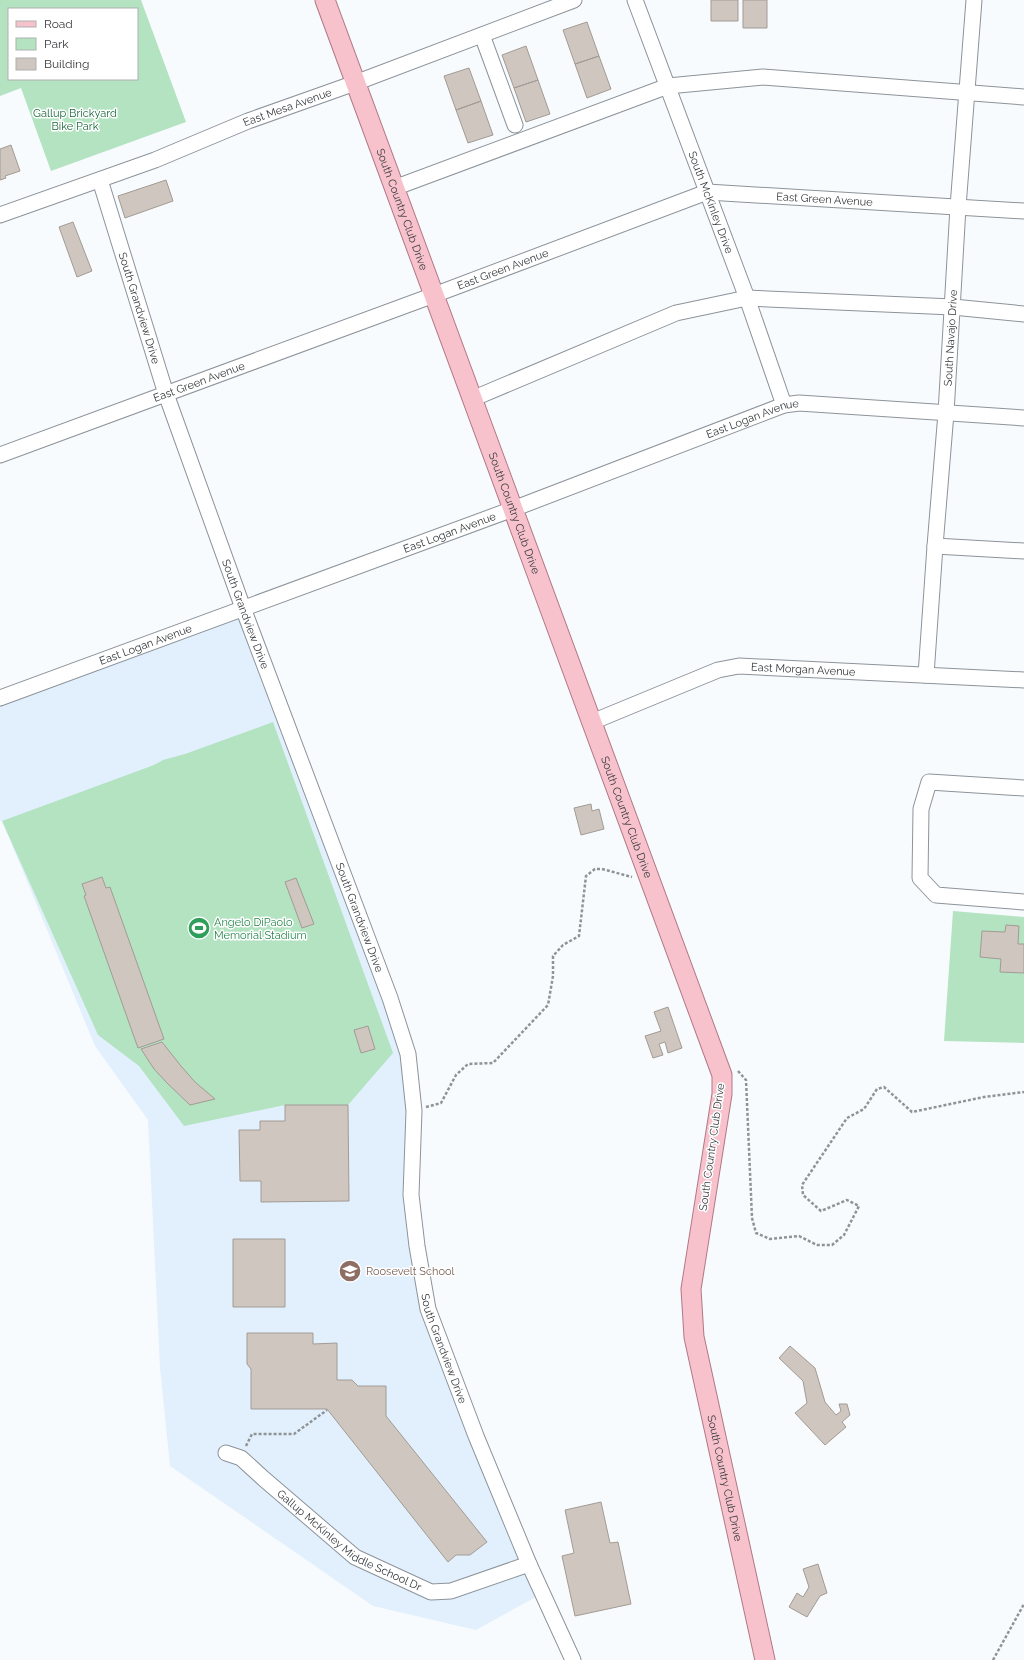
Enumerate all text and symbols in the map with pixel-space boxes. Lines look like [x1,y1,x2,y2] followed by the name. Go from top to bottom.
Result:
[8,8,138,80] legend
[44,17,73,31] text: Road
[44,37,69,51] text: Park
[44,57,90,71] text: Building
[241,85,334,129] street label: East Mesa Avenue
[33,107,117,133] park label: Gallup Brickyard Bike Park
[374,147,431,272] street label: South Country Club Drive
[686,149,736,256] street label: South McKinley Drive
[776,190,874,208] street label: East Green Avenue
[455,246,551,292] street label: East Green Avenue
[116,251,163,366] street label: South Grandview Drive
[941,289,960,387] street label: South Navajo Drive
[151,359,247,404] street label: East Green Avenue
[704,397,800,441] street label: East Logan Avenue
[486,450,543,576] street label: South Country Club Drive
[401,509,498,555] street label: East Logan Avenue
[219,557,272,671] street label: South Grandview Drive
[97,621,194,667] street label: East Logan Avenue
[751,660,856,678] street label: East Morgan Avenue
[598,754,655,880] street label: South Country Club Drive
[333,861,386,974] street label: South Grandview Drive
[186,915,212,941] sports icon: Angelo DiPaolo Memorial Stadium
[214,916,307,942] place label: Angelo DiPaolo Memorial Stadium
[697,1082,727,1212] street label: South Country Club Drive
[337,1258,363,1284] school or university icon: Roosevelt School
[366,1265,455,1278] place label: Roosevelt School
[419,1292,470,1406] street label: South Grandview Drive
[705,1414,745,1543] street label: South Country Club Drive
[275,1487,424,1593] street label: Gallup McKinley Middle School Dr

